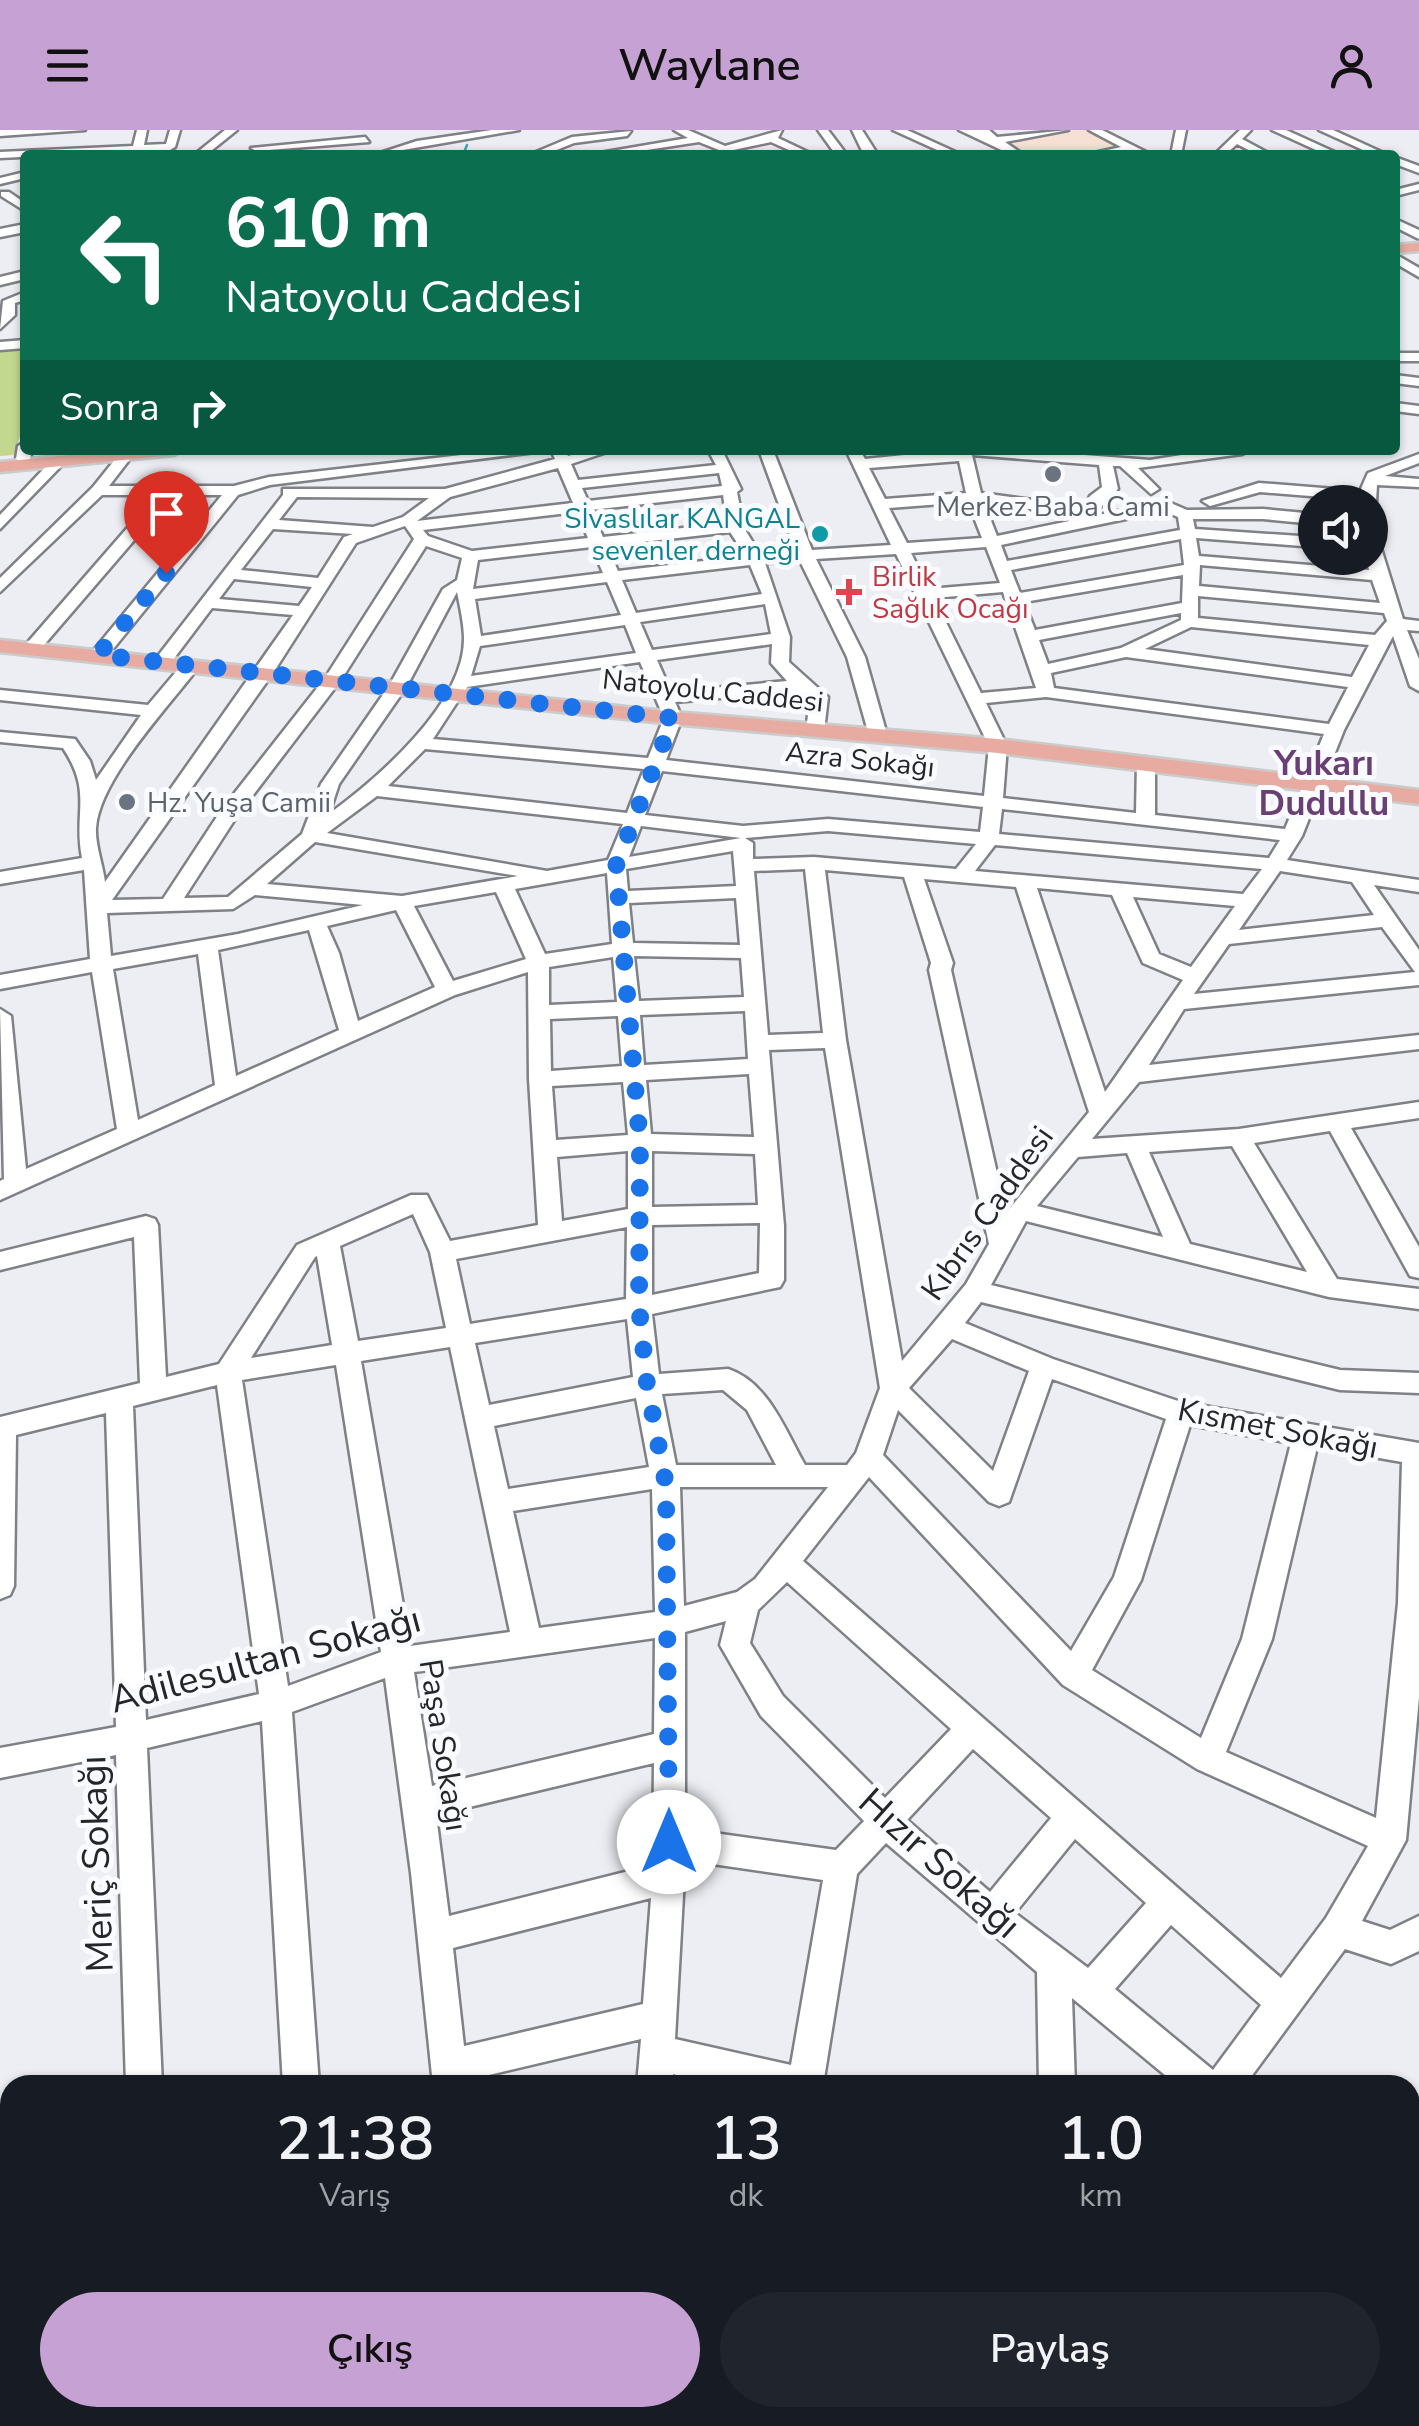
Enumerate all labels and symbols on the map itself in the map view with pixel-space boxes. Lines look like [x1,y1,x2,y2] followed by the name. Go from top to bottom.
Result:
[1042,463,1064,485] marker: Merkez Baba Cami
[124,471,209,574] pin
[936,488,1170,526] place label: Merkez Baba Cami
[564,500,800,570] place label: Sİvaslılar KANGAL sevenler derneği
[809,523,831,545] marker: Sİvaslılar KANGAL sevenler derneği
[872,558,1029,628] place label: Birlik Sağlık Ocağı
[836,579,862,605] marker: Birlik Sağlık Ocağı
[600,660,825,722] street label: Natoyolu Caddesi
[783,733,936,787] street label: Azra Sokağı
[1259,740,1389,827] district label: Yukarı Dudullu
[147,784,331,822] place label: Hz. Yuşa Camii
[116,791,138,813] marker: Hz. Yuşa Camii
[911,1118,1063,1309] street label: Kıbrıs Caddesi
[1174,1388,1382,1469] street label: Kısmet Sokağı
[104,1593,426,1726] street label: Adilesultan Sokağı
[409,1656,478,1834] street label: Paşa Sokağı
[67,1755,126,1973] street label: Meriç Sokağı
[848,1777,1032,1950] street label: Hızır Sokağı
[617,1790,721,1894] position arrow

